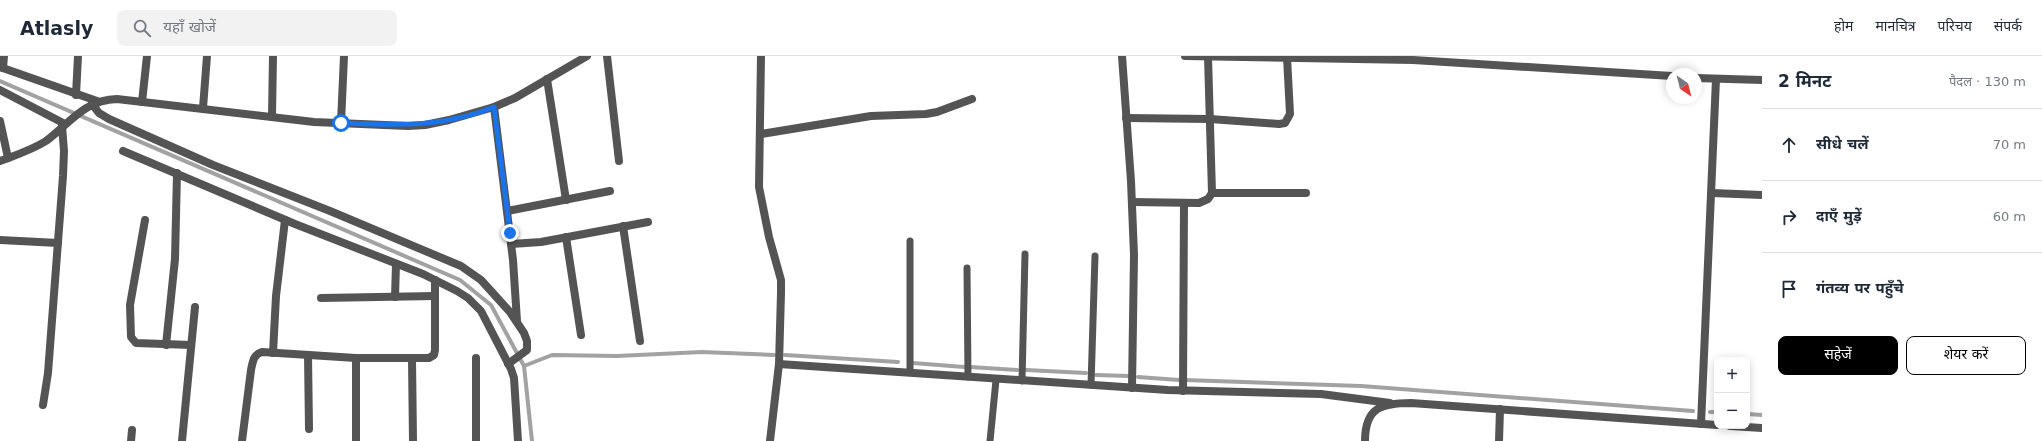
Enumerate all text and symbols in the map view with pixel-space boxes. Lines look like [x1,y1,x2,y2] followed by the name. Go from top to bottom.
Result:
[117,10,397,46] search box
[20,17,93,39] text: Atlasly
[131,17,153,39] icon: search
[163,18,216,36] text: यहाँ खोजें
[1834,18,1853,34] text: होम
[1875,18,1916,34] text: मानचित्र
[1938,18,1972,34] text: परिचय
[1994,18,2022,34] text: संपर्क
[1666,68,1702,104] north arrow
[1778,71,1831,91] text: 2 मिनट
[1949,74,2026,89] text: पैदल · 130 m
[332,114,350,132] route start
[1778,134,1800,156] icon: ahead
[1816,135,1869,153] text: सीधे चलें
[1993,137,2026,152] text: 70 m
[1778,206,1800,228] icon: right
[1816,207,1862,225] text: दाएँ मुड़ें
[1993,209,2026,224] text: 60 m
[501,224,519,242] route end
[1778,278,1800,300] icon: arrive
[1816,279,1904,297] text: गंतव्य पर पहुँचे
[1778,336,1898,375] button: सहेजें
[1906,336,2026,375] button: शेयर करें
[1714,357,1750,429] map controls
[1714,357,1750,393] button: +
[1714,393,1750,429] button: −

